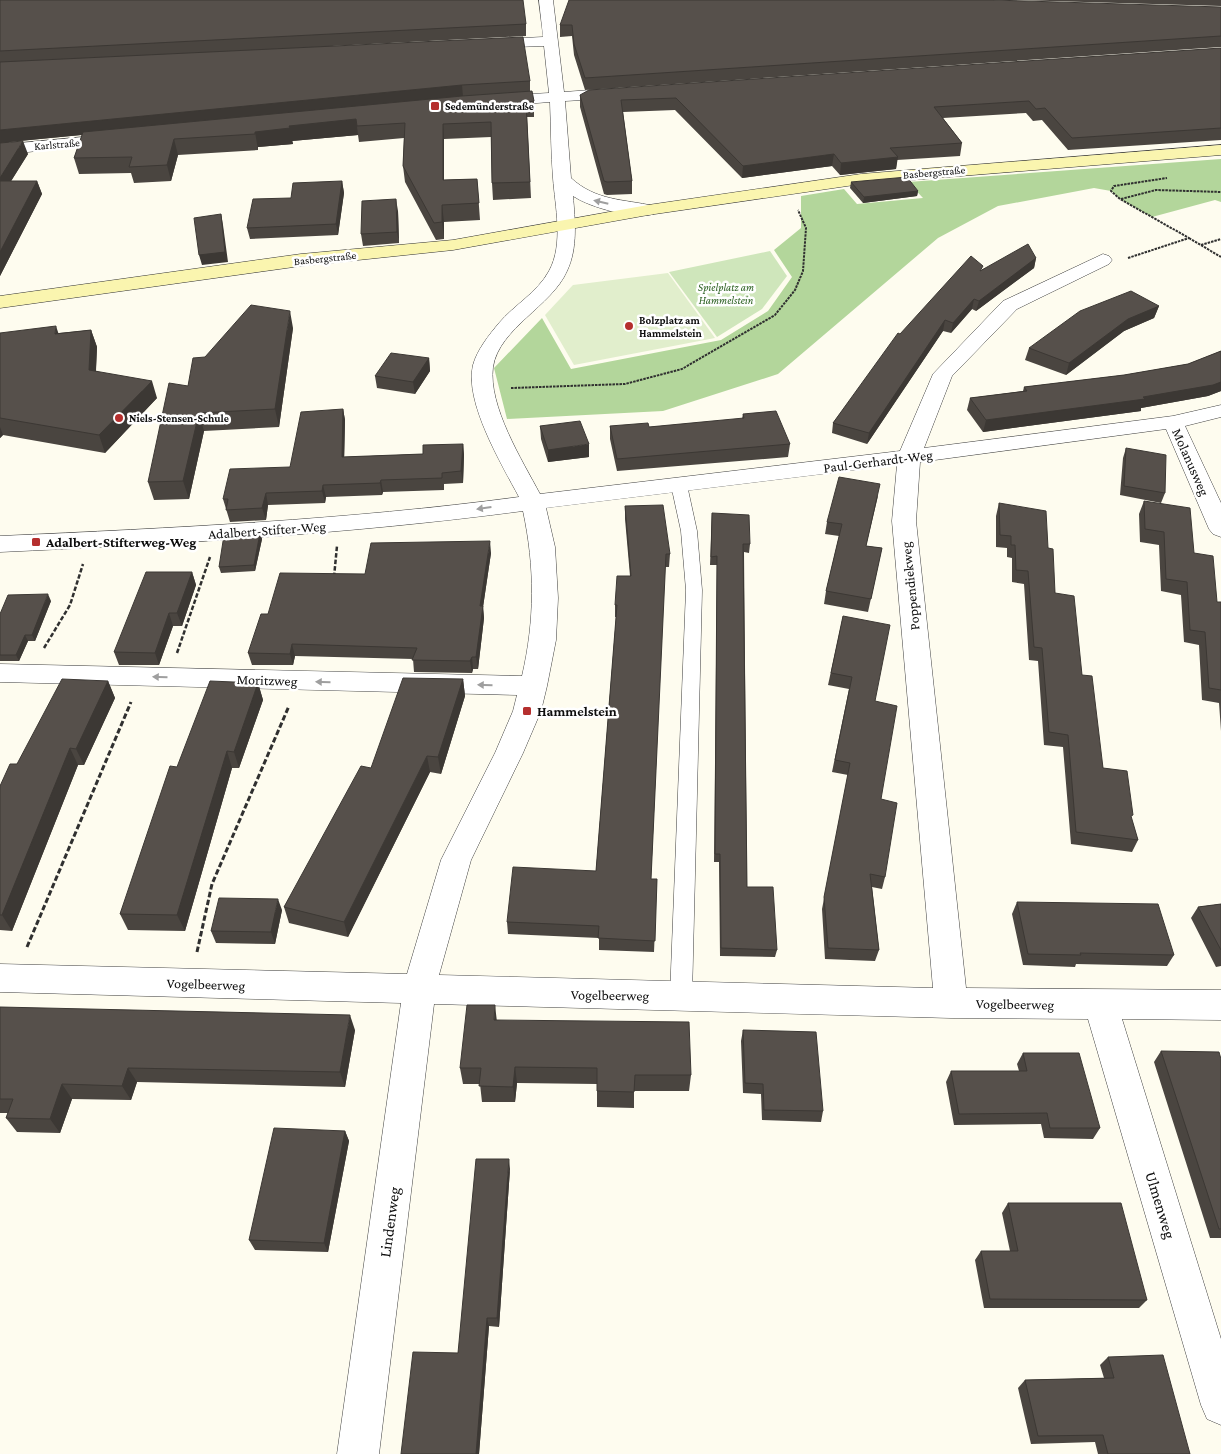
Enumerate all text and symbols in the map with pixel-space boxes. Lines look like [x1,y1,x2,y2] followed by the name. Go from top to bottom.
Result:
[429,100,441,112] marker: Sedemünderstraße
[445,100,534,112] place label: Sedemünderstraße
[34,136,80,152] street label: Karlstraße
[902,163,966,182] street label: Basbergstraße
[594,198,609,206] one-way arrow
[293,249,357,268] street label: Basbergstraße
[698,281,754,306] park label: Spielplatz am Hammelstein
[639,314,702,339] place label: Bolzplatz am Hammelstein
[623,320,635,332] marker: Bolzplatz am Hammelstein
[113,412,125,424] marker: Niels-Stensen-Schule
[129,412,229,424] place label: Niels-Stensen-Schule
[1169,426,1213,498] street label: Molanusweg
[822,446,934,476] street label: Paul-Gerhardt-Weg
[476,505,492,513] one-way arrow
[208,518,327,542] street label: Adalbert-Stifter-Weg
[45,534,196,550] place label: Adalbert-Stifterweg-Weg
[30,536,42,548] marker: Adalbert-Stifterweg-Weg
[897,541,923,631] street label: Poppendiekweg
[236,671,298,689] street label: Moritzweg
[152,672,168,680] one-way arrow
[314,678,330,686] one-way arrow
[477,681,493,689] one-way arrow
[537,703,617,719] place label: Hammelstein
[521,705,533,717] marker: Hammelstein
[167,975,246,993] street label: Vogelbeerweg
[571,986,650,1004] street label: Vogelbeerweg
[976,995,1055,1013] street label: Vogelbeerweg
[1141,1169,1179,1241] street label: Ulmenweg
[376,1185,404,1259] street label: Lindenweg

